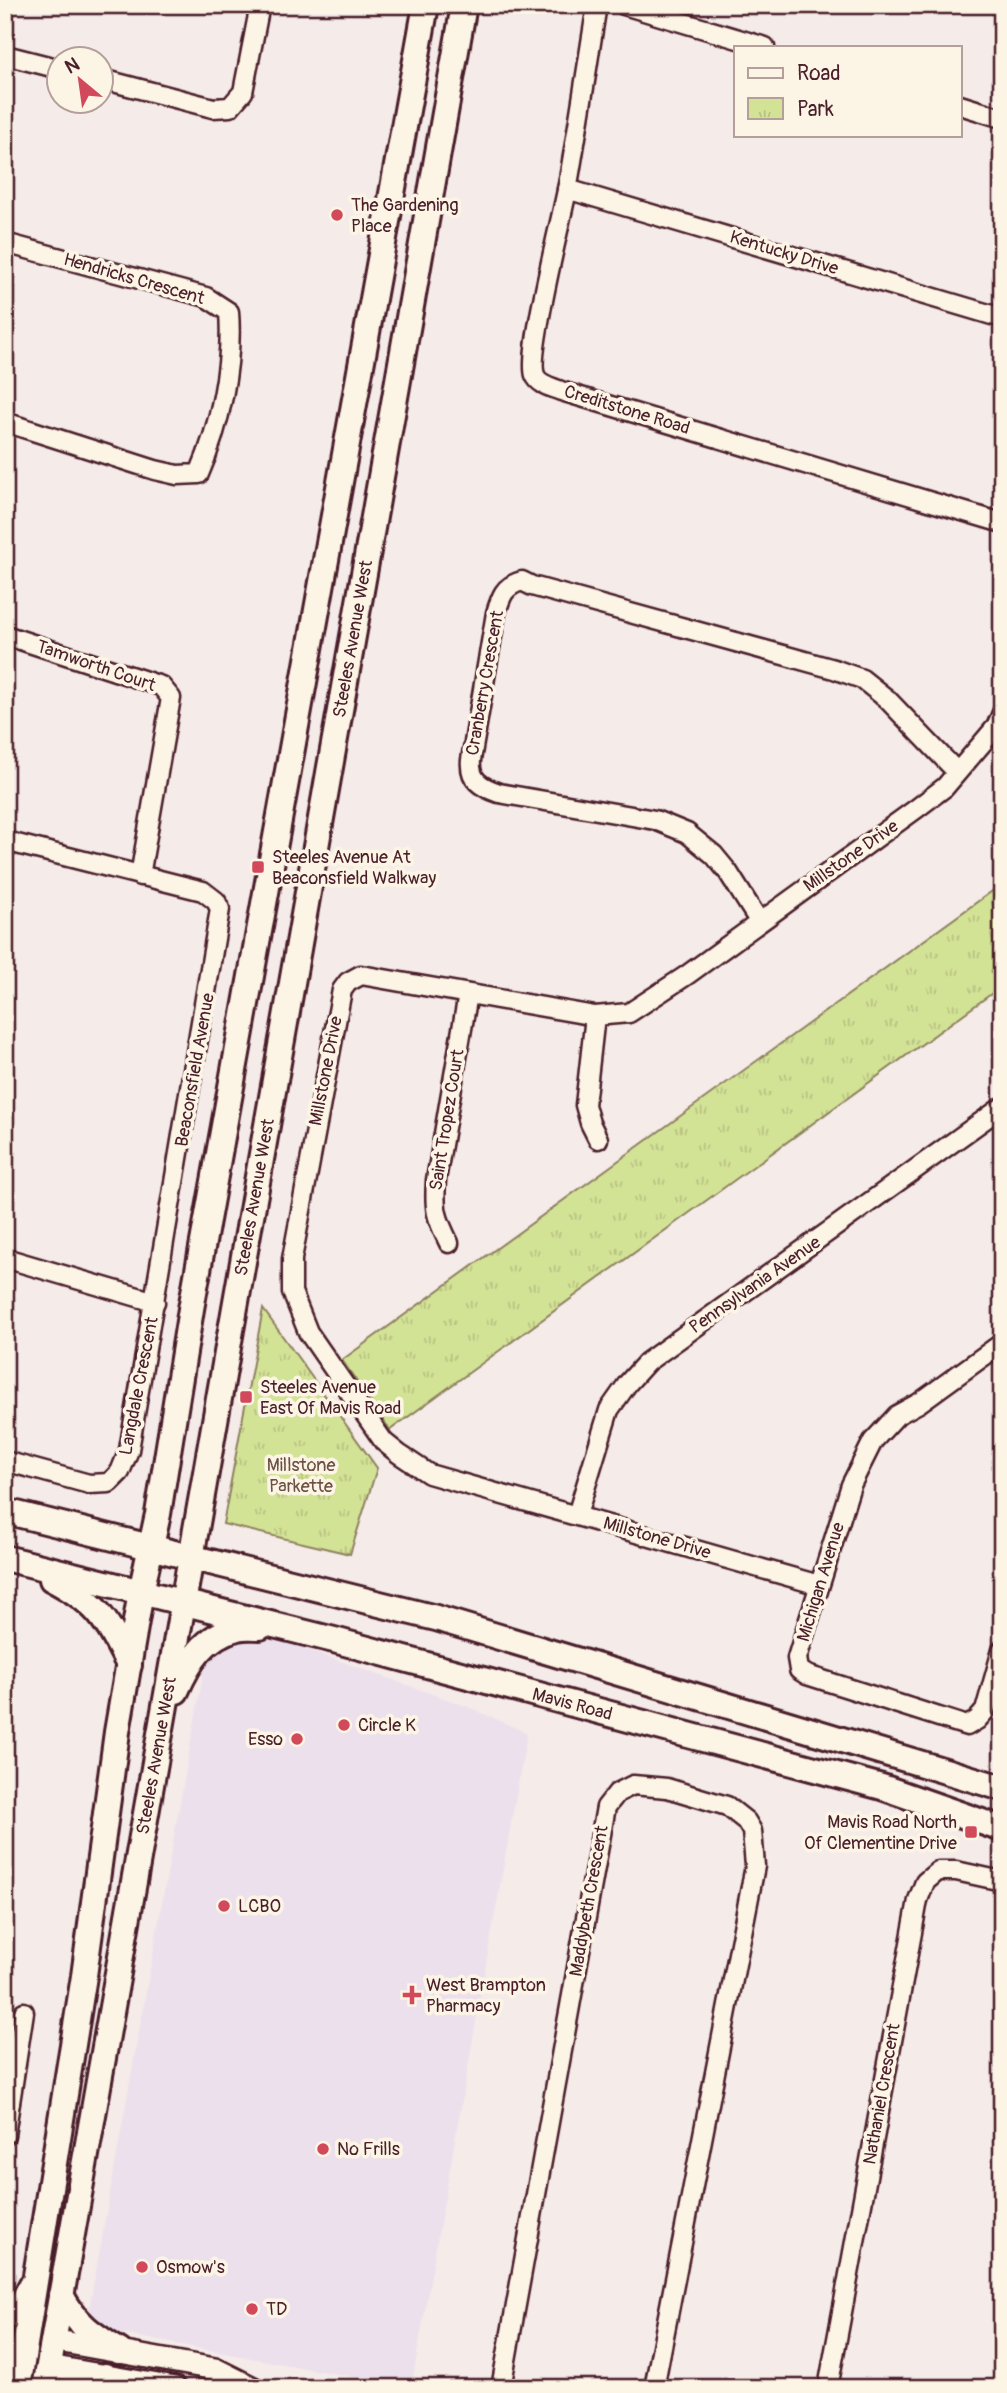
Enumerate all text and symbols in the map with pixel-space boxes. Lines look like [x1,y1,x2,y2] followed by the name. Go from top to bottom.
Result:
[46,46,116,116] north arrow
[734,46,962,136] legend
[61,52,84,80] text: N
[797,60,841,87] text: Road
[797,96,834,123] text: Park
[351,194,459,238] place label: The Gardening Place
[329,207,345,223] marker: The Gardening Place
[727,226,841,280] street label: Kentucky Drive
[61,248,208,310] street label: Hendricks Crescent
[561,380,693,440] street label: Creditstone Road
[327,558,378,719] street label: Steeles Avenue West
[461,608,509,757] street label: Cranberry Crescent
[33,635,159,697] street label: Tamworth Court
[799,815,903,897] street label: Millstone Drive
[272,846,436,890] place label: Steeles Avenue At Beaconsfield Walkway
[250,859,266,875] marker: Steeles Avenue At Beaconsfield Walkway
[170,991,220,1149] street label: Beaconsfield Avenue
[304,1014,348,1128] street label: Millstone Drive
[424,1047,470,1192] street label: Saint Tropez Court
[229,1116,280,1278] street label: Steeles Avenue West
[685,1231,825,1339] street label: Pennsylvania Avenue
[114,1314,164,1457] street label: Langdale Crescent
[260,1376,401,1420] place label: Steeles Avenue East Of Mavis Road
[238,1389,254,1405] marker: Steeles Avenue East Of Mavis Road
[267,1454,335,1498] park label: Millstone Parkette
[601,1512,714,1564] street label: Millstone Drive
[792,1519,850,1644] street label: Michigan Avenue
[131,1674,181,1836] street label: Steeles Avenue West
[530,1682,615,1726] street label: Mavis Road
[358,1714,416,1737] place label: Circle K
[336,1717,352,1733] marker: Circle K
[248,1728,283,1751] place label: Esso
[289,1731,305,1747] marker: Esso
[804,1811,957,1855] place label: Mavis Road North Of Clementine Drive
[564,1823,614,1978] street label: Maddybeth Crescent
[963,1824,979,1840] marker: Mavis Road North Of Clementine Drive
[238,1895,281,1918] place label: LCBO
[216,1898,232,1914] marker: LCBO
[426,1974,546,2018] place label: West Brampton Pharmacy
[404,1987,420,2003] marker: West Brampton Pharmacy
[858,2021,906,2166] street label: Nathaniel Crescent
[337,2138,400,2161] place label: No Frills
[315,2141,331,2157] marker: No Frills
[156,2256,225,2279] place label: Osmow's
[134,2259,150,2275] marker: Osmow's
[266,2298,287,2321] place label: TD
[244,2301,260,2317] marker: TD

